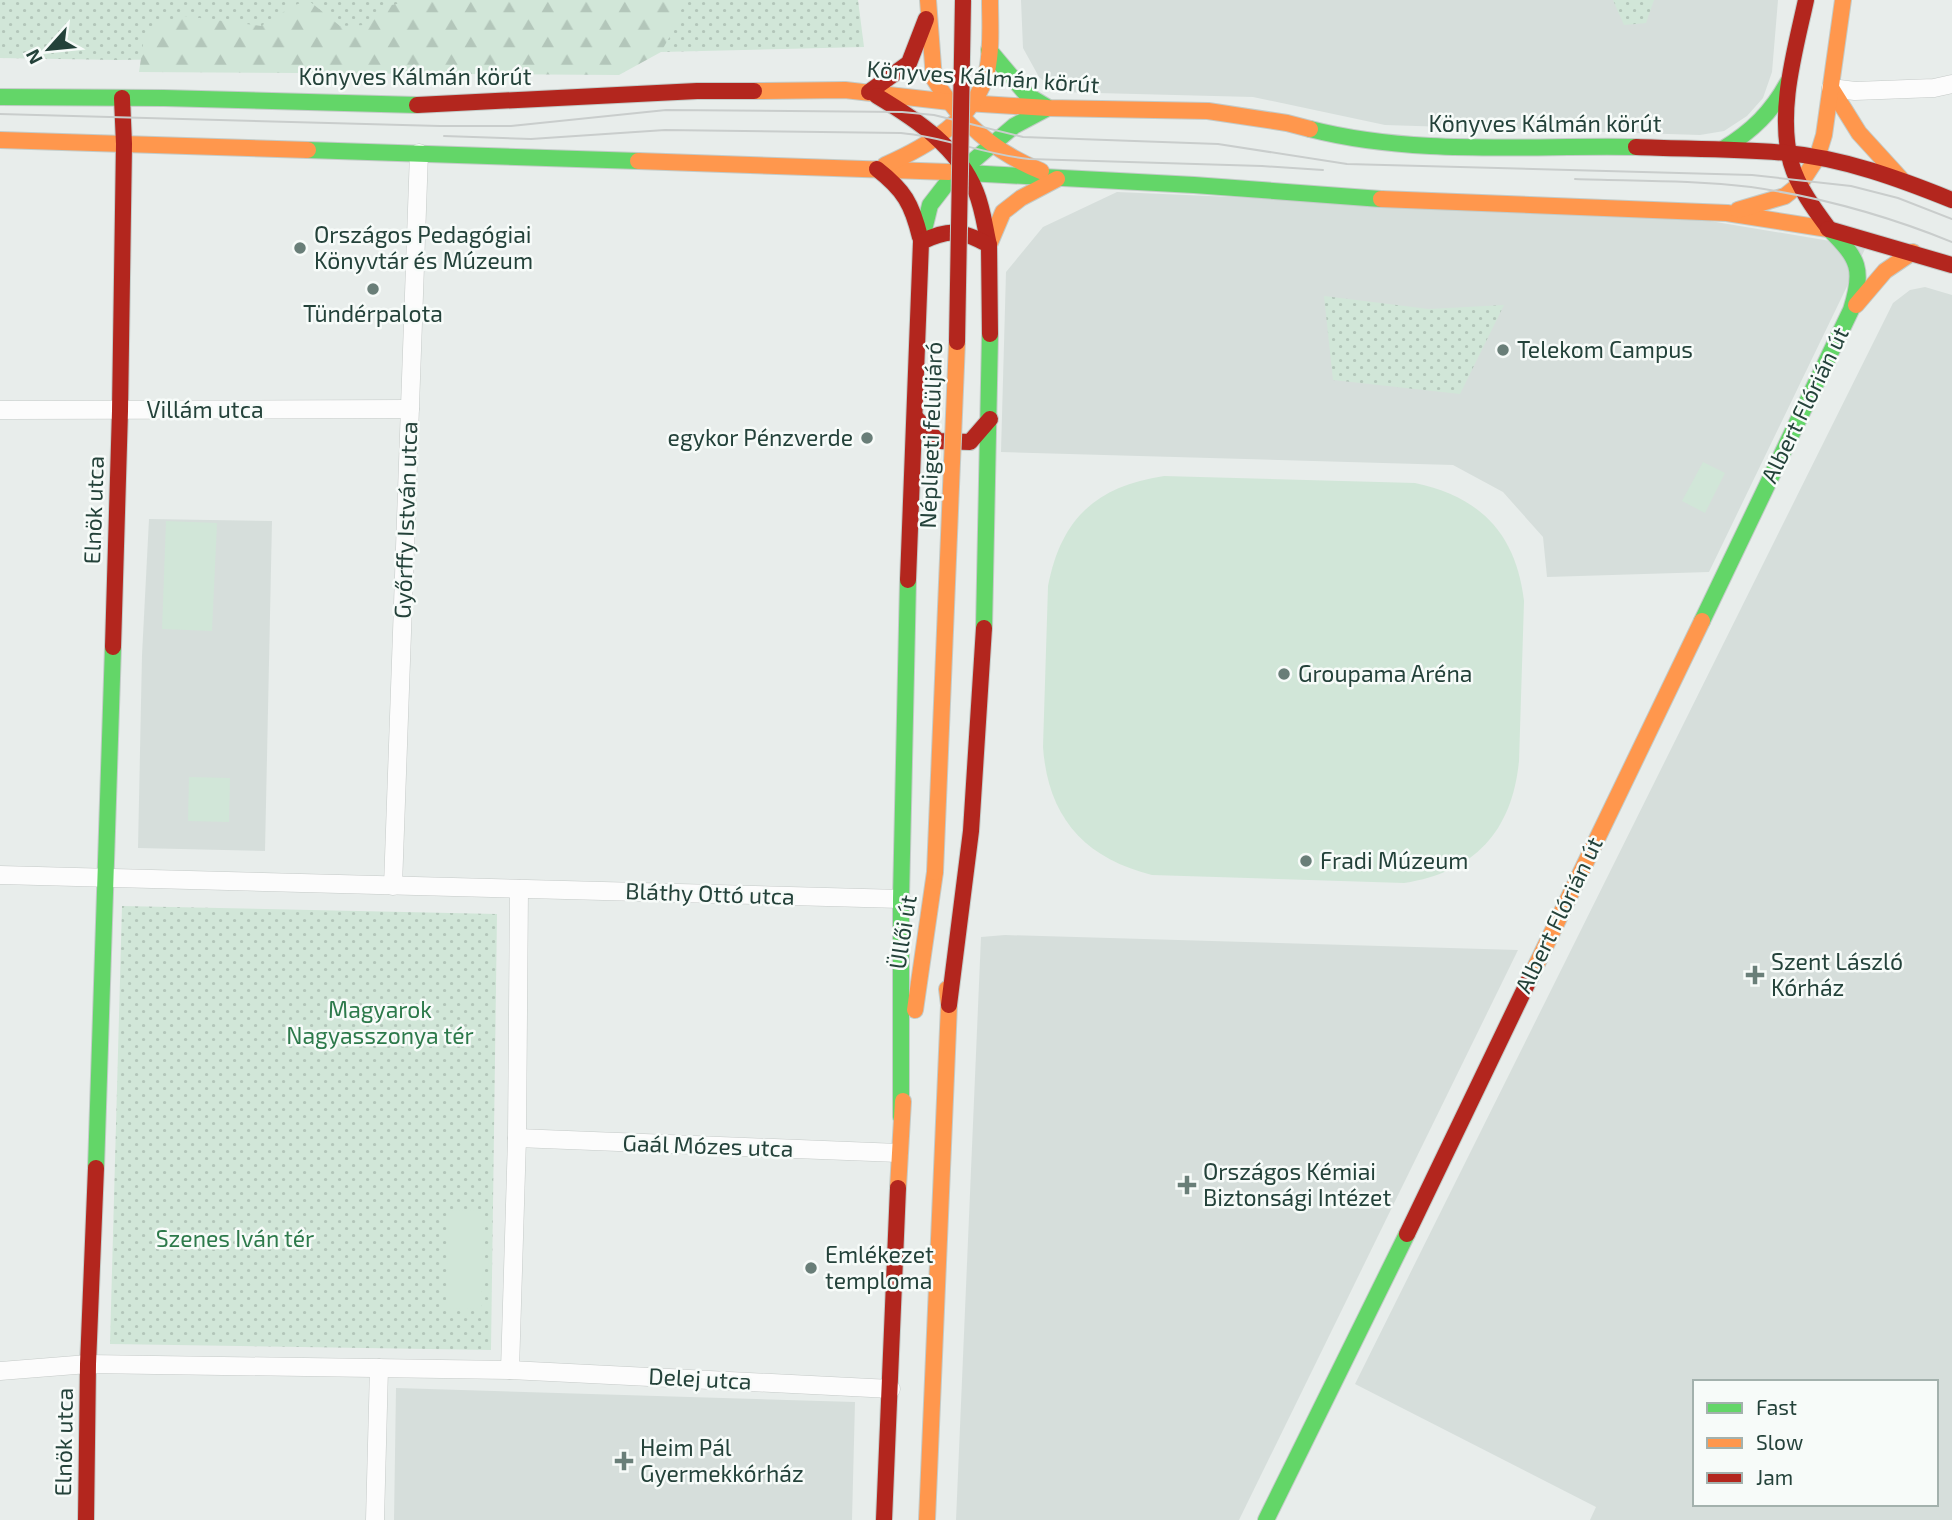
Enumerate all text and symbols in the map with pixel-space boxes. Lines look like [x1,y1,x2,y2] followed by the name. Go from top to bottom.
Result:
[14,14,84,84] north arrow
[20,46,47,68] text: N
[866,54,1100,98] street label: Könyves Kálmán körút
[299,62,532,90] street label: Könyves Kálmán körút
[1429,109,1662,137] street label: Könyves Kálmán körút
[314,220,533,274] place label: Országos Pedagógiai Könyvtár és Múzeum
[292,240,308,256] marker: Országos Pedagógiai Könyvtár és Múzeum
[365,281,381,297] marker: Tündérpalota
[303,299,443,327] place label: Tündérpalota
[1754,322,1854,487] street label: Albert Flórián út
[1517,335,1693,363] place label: Telekom Campus
[913,341,947,529] street label: Népligeti felüljáró
[1495,342,1511,358] marker: Telekom Campus
[146,395,264,423] street label: Villám utca
[388,421,422,619] street label: Győrffy István utca
[668,423,853,451] place label: egykor Pénzverde
[859,430,875,446] marker: egykor Pénzverde
[77,455,109,565] street label: Elnök utca
[1298,659,1472,687] place label: Groupama Aréna
[1276,666,1292,682] marker: Groupama Aréna
[1508,832,1608,997] street label: Albert Flórián út
[1320,846,1468,874] place label: Fradi Múzeum
[1298,853,1314,869] marker: Fradi Múzeum
[625,876,795,910] street label: Bláthy Ottó utca
[882,893,922,971] street label: Üllői út
[1771,947,1903,1001] place label: Szent László Kórház
[1745,965,1765,985] marker: Szent László Kórház
[286,995,474,1049] park label: Magyarok Nagyasszonya tér
[622,1128,794,1162] street label: Gaál Mózes utca
[1203,1157,1391,1211] place label: Országos Kémiai Biztonsági Intézet
[1177,1175,1197,1195] marker: Országos Kémiai Biztonsági Intézet
[156,1224,314,1252] park label: Szenes Iván tér
[825,1240,934,1294] place label: Emlékezet temploma
[803,1260,819,1276] marker: Emlékezet temploma
[648,1361,752,1395] street label: Delej utca
[1693,1380,1938,1506] legend
[48,1387,78,1496] street label: Elnök utca
[1756,1394,1797,1419] text: Fast
[1756,1429,1803,1454] text: Slow
[640,1433,804,1487] place label: Heim Pál Gyermekkórház
[614,1451,634,1471] marker: Heim Pál Gyermekkórház
[1756,1464,1793,1489] text: Jam

